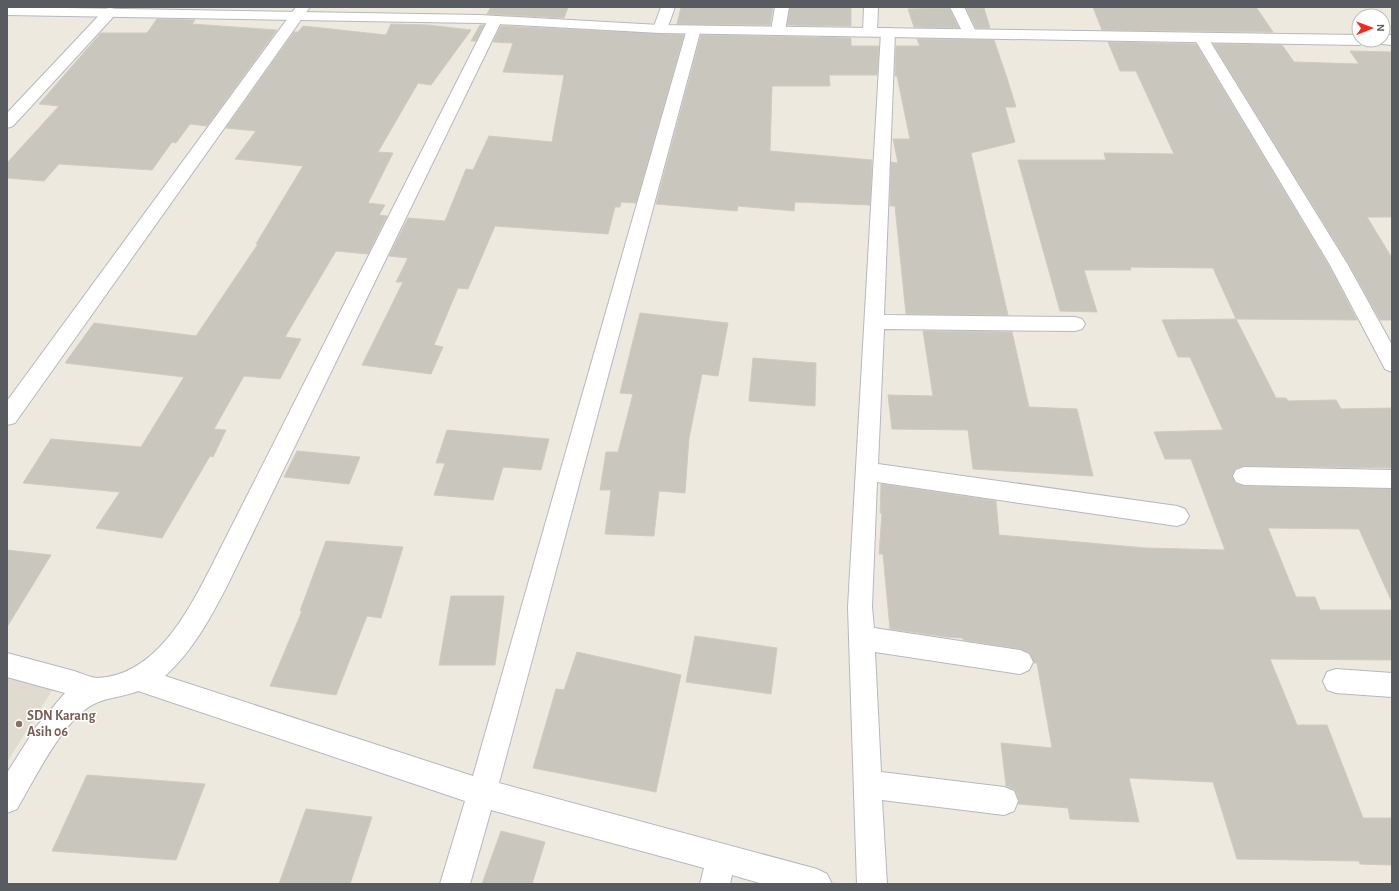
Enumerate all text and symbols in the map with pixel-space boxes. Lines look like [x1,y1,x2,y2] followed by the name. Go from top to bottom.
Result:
[1351,8,1391,48] north arrow
[1375,24,1386,32] text: N
[27,709,96,739] place label: SDN Karang Asih 06
[14,719,24,729] marker: SDN Karang Asih 06

